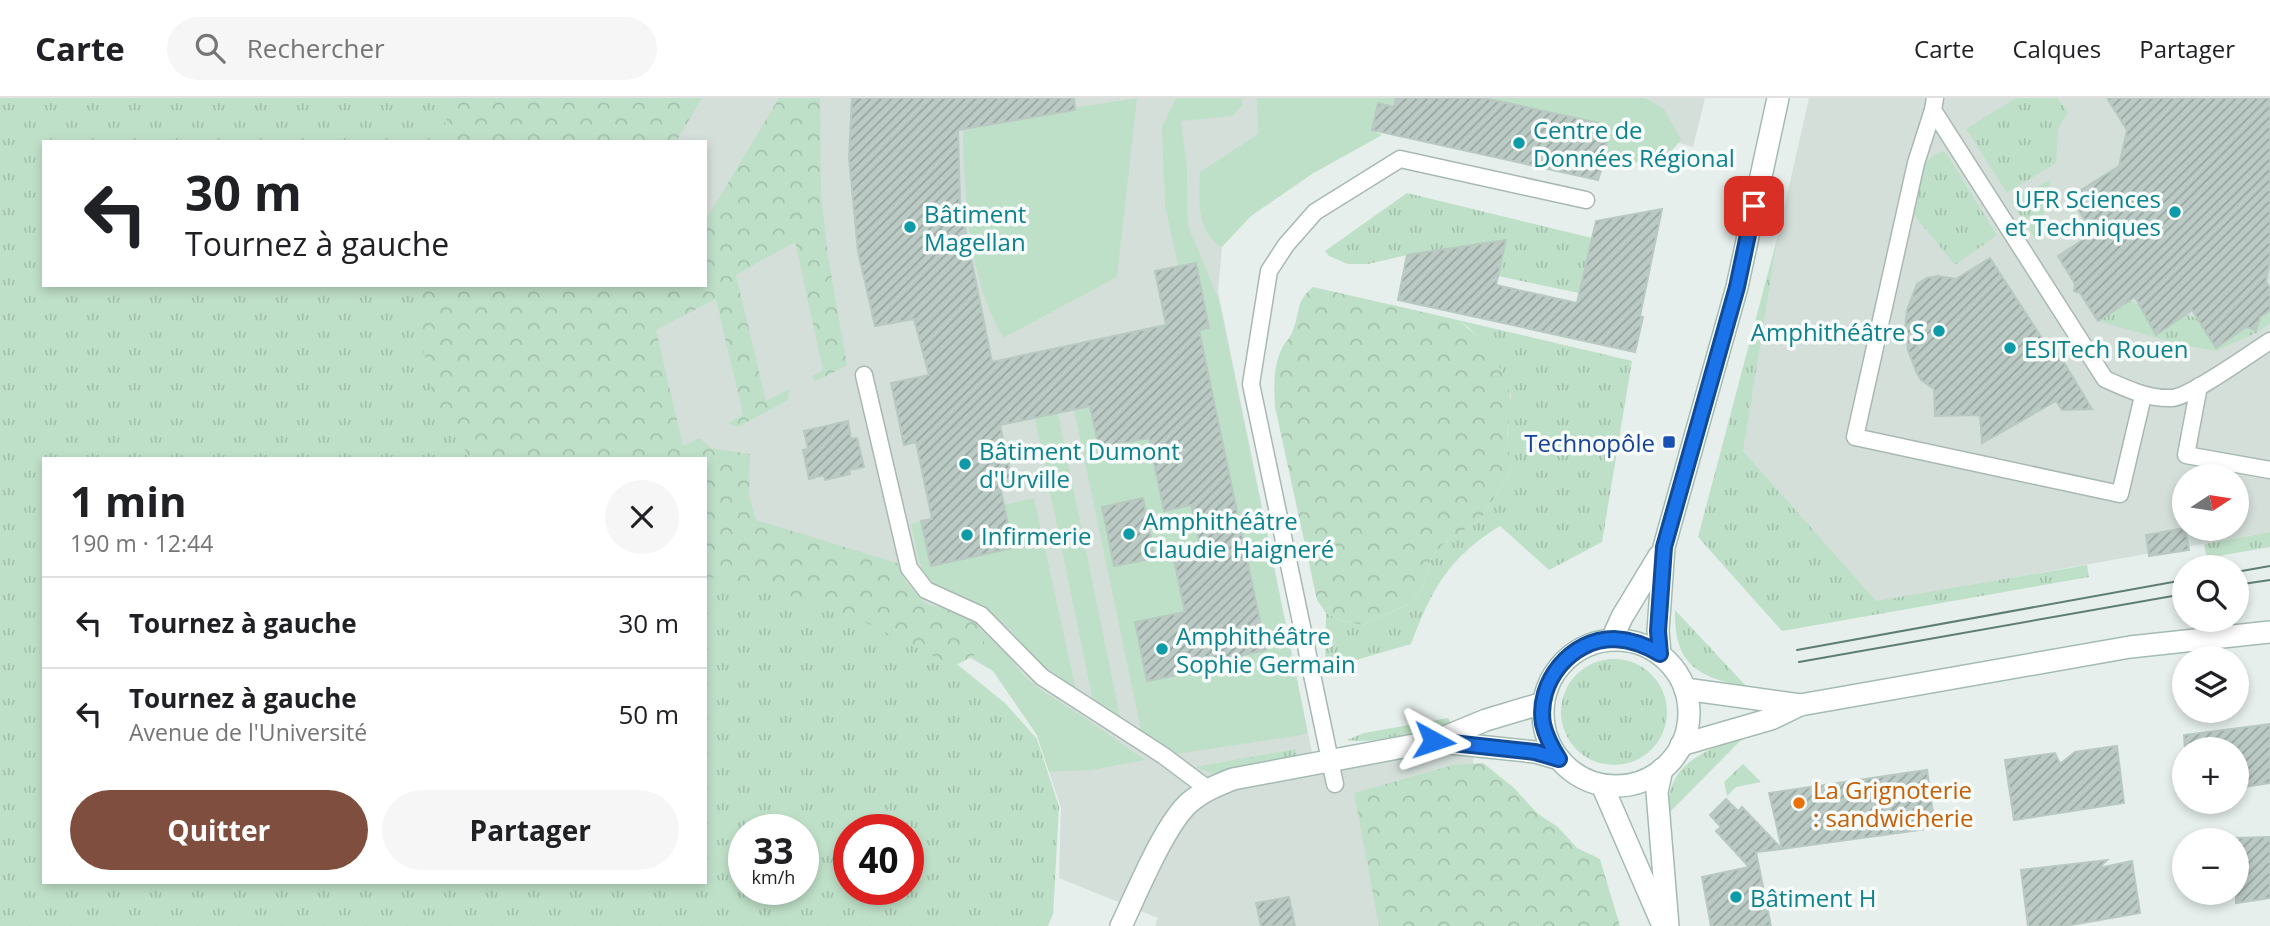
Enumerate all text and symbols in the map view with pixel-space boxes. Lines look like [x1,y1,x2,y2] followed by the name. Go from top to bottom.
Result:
[167,17,657,80] search box
[35,26,125,71] text: Carte
[191,29,229,67] icon: search
[247,30,385,66] text: Rechercher
[1914,32,1974,65] text: Carte
[2012,32,2101,65] text: Calques
[2139,32,2235,65] text: Partager
[1533,113,1735,174] place label: Centre de Données Régional
[1511,135,1527,151] marker: Centre de Données Régional
[185,159,302,225] text: 30 m
[70,168,161,259] icon: left
[1724,176,1784,236] pin
[2005,182,2161,243] place label: UFR Sciences et Techniques
[1735,187,1773,225] icon: arrive
[924,197,1026,258] place label: Bâtiment Magellan
[2167,204,2183,220] marker: UFR Sciences et Techniques
[902,219,918,235] marker: Bâtiment Magellan
[185,222,449,265] text: Tournez à gauche
[1751,315,1925,348] place label: Amphithéâtre S
[1931,323,1947,339] marker: Amphithéâtre S
[2024,332,2189,365] place label: ESITech Rouen
[2002,340,2018,356] marker: ESITech Rouen
[1524,426,1655,459] place label: Technopôle
[979,434,1180,495] place label: Bâtiment Dumont d'Urville
[1661,434,1677,450] marker: Technopôle
[957,456,973,472] marker: Bâtiment Dumont d'Urville
[2172,464,2249,541] north arrow
[2172,464,2249,905] map controls
[70,472,187,529] text: 1 min
[605,480,679,554] button: close
[1143,504,1334,565] place label: Amphithéâtre Claudie Haigneré
[981,519,1091,552] place label: Infirmerie
[1121,526,1137,542] marker: Amphithéâtre Claudie Haigneré
[70,527,213,559] text: 190 m · 12:44
[959,527,975,543] marker: Infirmerie
[2172,555,2249,632] button: search
[70,604,108,642] icon: left
[129,605,357,641] text: Tournez à gauche
[618,605,679,641] text: 30 m
[1176,619,1356,680] place label: Amphithéâtre Sophie Germain
[1154,641,1170,657] marker: Amphithéâtre Sophie Germain
[2172,646,2249,723] button: layers
[129,680,357,716] text: Tournez à gauche
[70,695,108,733] icon: left
[618,696,679,732] text: 50 m
[1397,704,1471,778] position arrow
[129,716,367,748] text: Avenue de l'Université
[2172,737,2249,814] button: +
[1813,773,1973,834] place label: La Grignoterie : sandwicherie
[70,790,368,870] button: Quitter
[382,790,679,870] button: Partager
[1791,795,1807,811] marker: La Grignoterie : sandwicherie
[833,814,924,905] speed limit sign: 40
[753,827,794,874] text: 33
[2172,828,2249,905] button: −
[752,865,795,889] text: km/h
[1750,881,1876,914] place label: Bâtiment H
[1728,889,1744,905] marker: Bâtiment H

